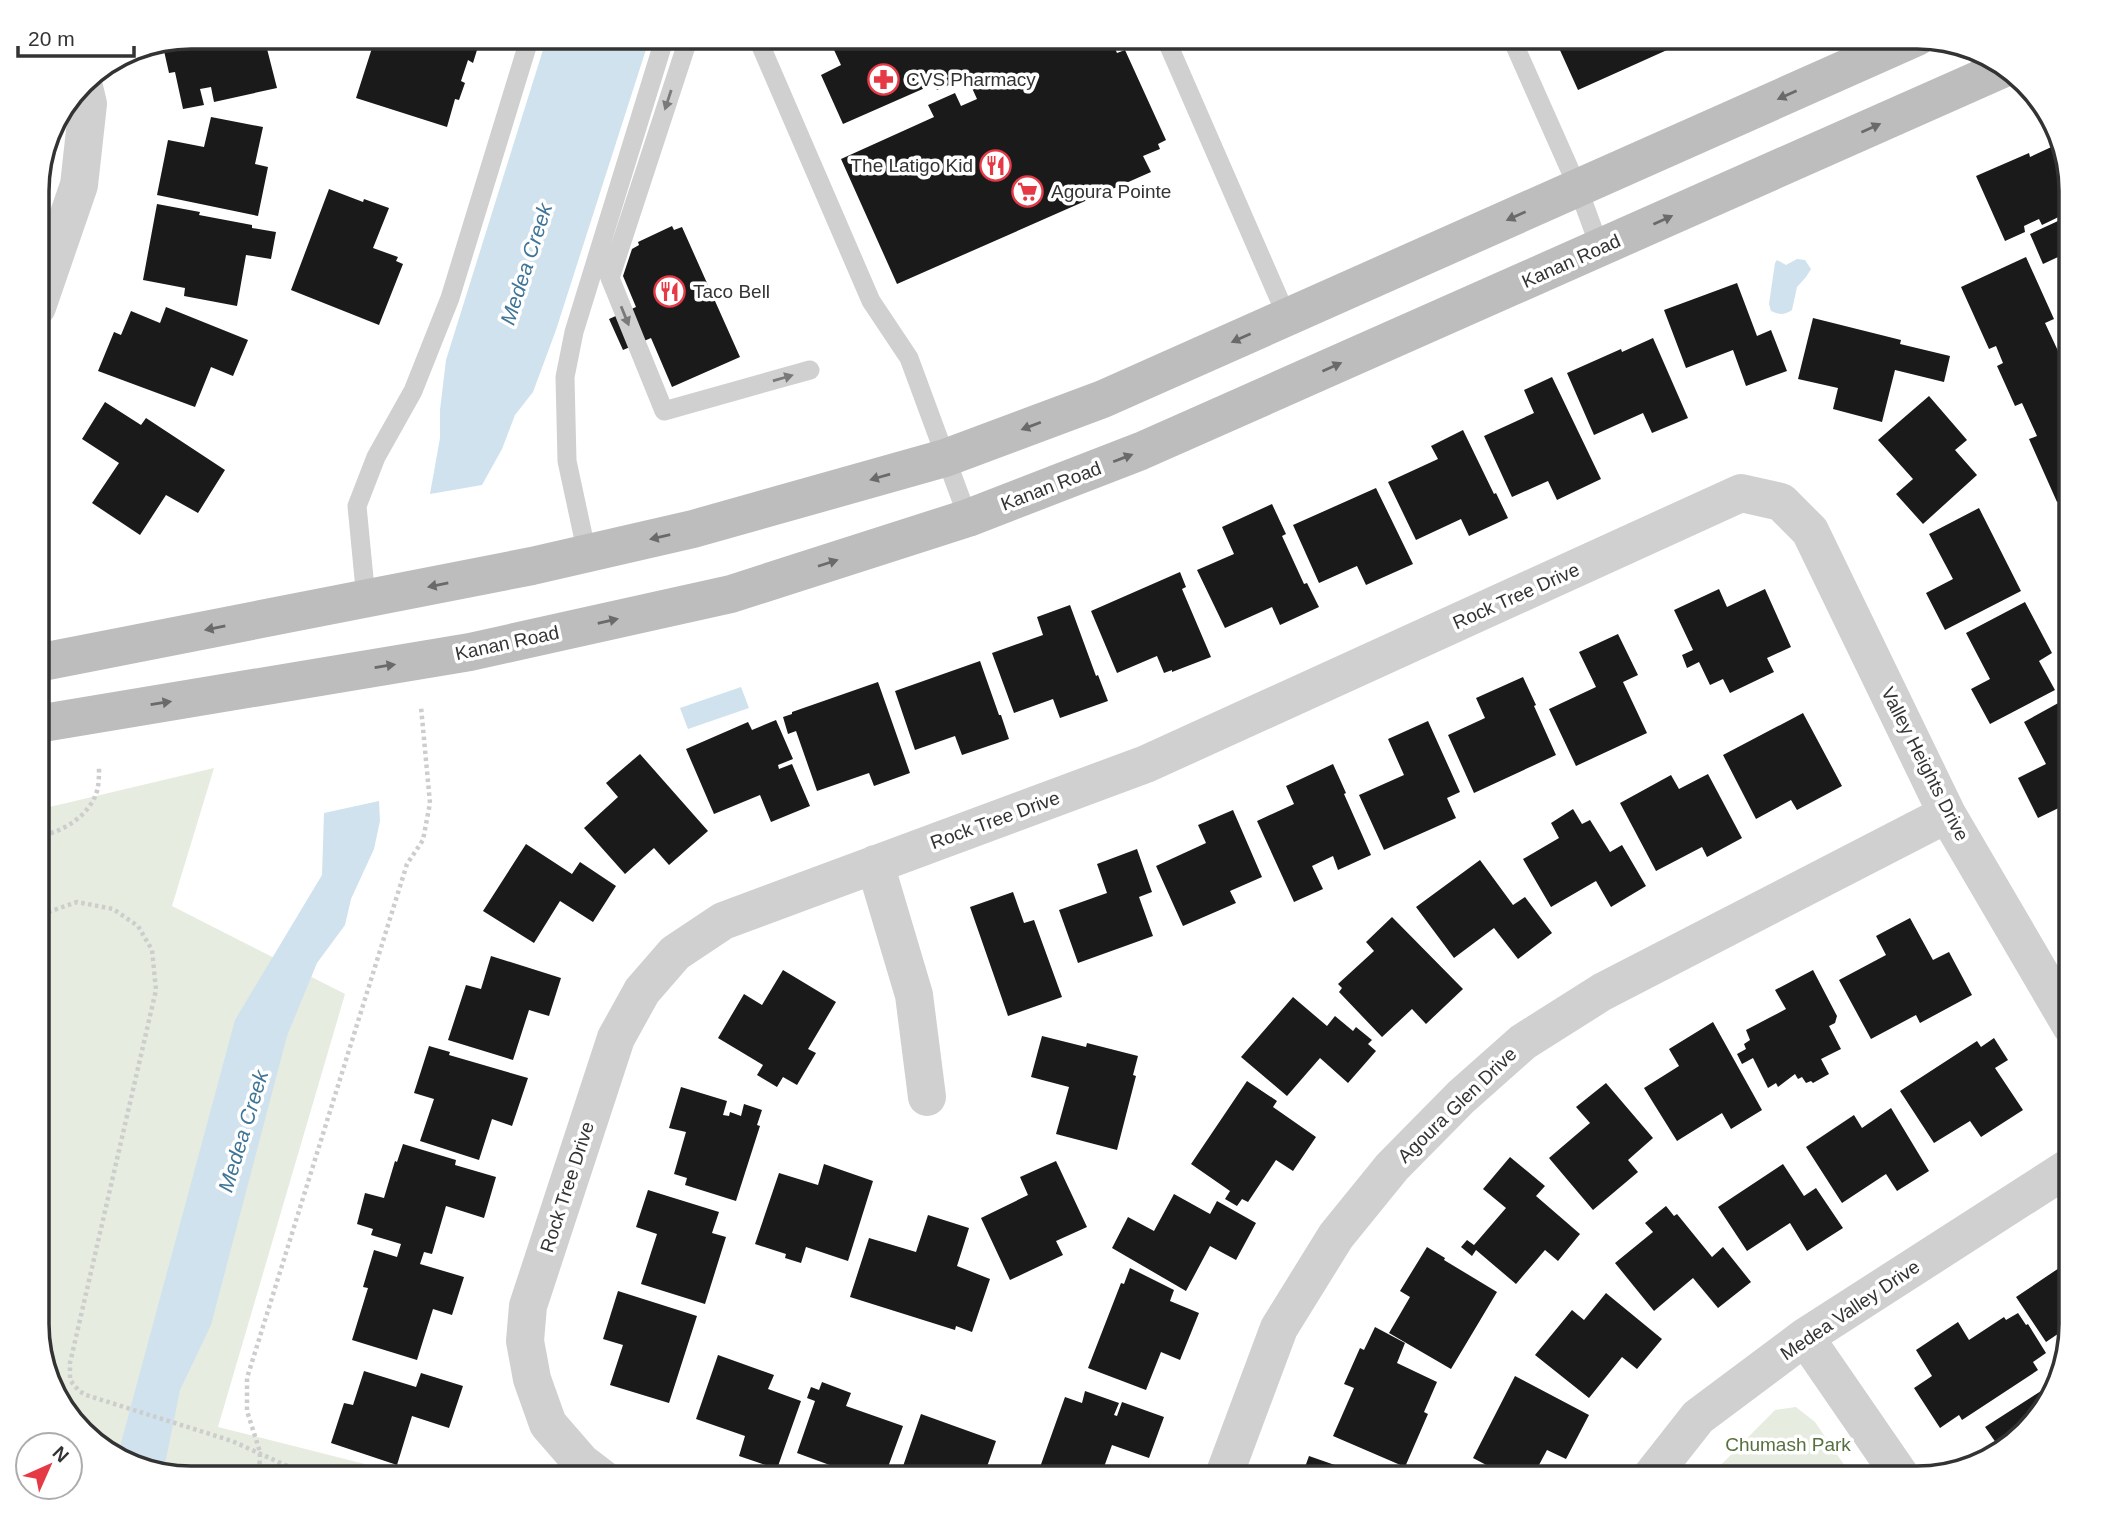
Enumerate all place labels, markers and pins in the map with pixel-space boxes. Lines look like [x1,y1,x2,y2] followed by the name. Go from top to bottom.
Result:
[866,62,900,96] pharmacy icon: CVS Pharmacy
[906,69,1036,90] place label: CVS Pharmacy
[979,148,1013,182] restaurant icon: The Latigo Kid
[850,155,973,176] place label: The Latigo Kid
[1011,174,1045,208] supermarket icon: Agoura Pointe
[1051,181,1171,202] place label: Agoura Pointe
[653,274,687,308] restaurant icon: Taco Bell
[693,281,770,302] place label: Taco Bell

